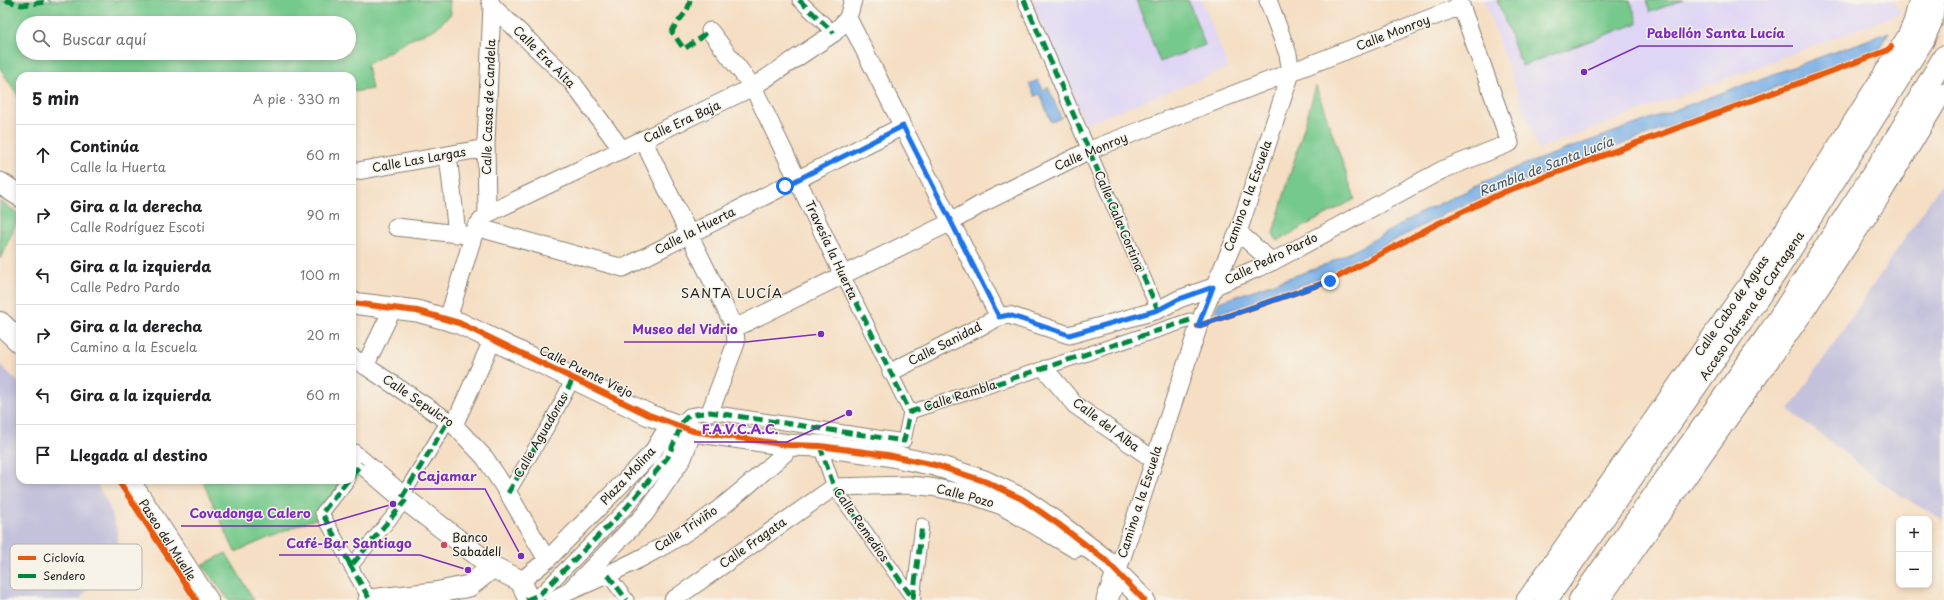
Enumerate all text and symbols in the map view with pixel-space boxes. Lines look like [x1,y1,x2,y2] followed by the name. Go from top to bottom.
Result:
[1353,10,1432,54] street label: Calle Monroy
[16,16,356,60] search box
[509,21,580,92] street label: Calle Era Alta
[1639,21,1793,46] callout: Pabellón Santa Lucía
[1647,23,1785,42] text: Pabellón Santa Lucía
[30,27,52,49] icon: search
[62,27,146,50] text: Buscar aquí
[477,39,499,175] street label: Calle Casas de Candela
[32,85,79,111] text: 5 min
[253,89,340,108] text: A pie · 330 m
[640,95,723,147] street label: Calle Era Baja
[1051,128,1130,175] street label: Calle Monroy
[1476,131,1617,200] water label: Rambla de Santa Lucía
[70,134,139,157] text: Continúa
[1219,137,1276,254] street label: Camino a la Escuela
[370,142,468,176] street label: Calle Las Largas
[32,144,54,166] icon: ahead
[306,145,340,164] text: 60 m
[70,157,166,176] text: Calle la Huerta
[1091,168,1150,274] street label: Calle Cala Cortina
[776,177,794,195] route start
[70,194,202,217] text: Gira a la derecha
[801,197,863,303] street label: Travesía la Huerta
[651,202,738,258] street label: Calle la Huerta
[32,204,54,226] icon: right
[307,205,340,224] text: 90 m
[70,217,205,236] text: Calle Rodríguez Escoti
[1694,227,1808,384] street label: Acceso Dársena de Cartagena
[1221,228,1320,288] street label: Calle Pedro Pardo
[1690,251,1773,359] street label: Calle Cabo de Aguas
[70,254,211,277] text: Gira a la izquierda
[32,264,54,286] icon: left
[300,265,340,284] text: 100 m
[1321,272,1339,290] route end
[70,277,180,296] text: Calle Pedro Pardo
[681,283,783,302] district label: SANTA LUCÍA
[70,314,202,337] text: Gira a la derecha
[624,317,746,342] callout: Museo del Vidrio
[905,317,985,369] street label: Calle Sanidad
[632,319,738,338] text: Museo del Vidrio
[32,324,54,346] icon: right
[306,325,340,344] text: 20 m
[70,337,197,356] text: Camino a la Escuela
[537,341,637,402] street label: Calle Puente Viejo
[379,370,458,431] street label: Calle Sepulcro
[921,375,999,415] street label: Calle Rambla
[70,383,211,406] text: Gira a la izquierda
[32,384,54,406] icon: left
[306,385,340,404] text: 60 m
[509,390,572,481] street label: Calle Aguadoras
[1069,393,1144,456] street label: Calle del Alba
[694,417,787,442] callout: F.A.V.C.A.C.
[702,419,779,438] text: F.A.V.C.A.C.
[595,442,659,509] street label: Plaza Molina
[70,443,208,466] text: Llegada al destino
[1112,443,1166,560] street label: Camino a la Escuela
[32,444,54,466] icon: arrive
[409,464,485,489] callout: Cajamar
[417,466,477,485] text: Cajamar
[934,479,996,511] street label: Calle Pozo
[830,484,894,565] street label: Calle Remedios
[135,495,201,584] street label: Paseo del Muelle
[181,501,318,526] callout: Covadonga Calero
[650,501,721,555] street label: Calle Triviño
[189,503,311,522] text: Covadonga Calero
[715,512,790,572] street label: Calle Fragata
[1896,516,1932,588] map controls
[1896,516,1932,552] button: +
[452,528,501,560] place label: Banco Sabadell
[279,530,420,555] callout: Café-Bar Santiago
[286,533,412,552] text: Café-Bar Santiago
[439,540,449,550] marker: Banco Sabadell
[10,544,142,590] legend
[43,549,85,566] text: Ciclovía
[1896,552,1932,588] button: −
[43,567,85,584] text: Sendero

